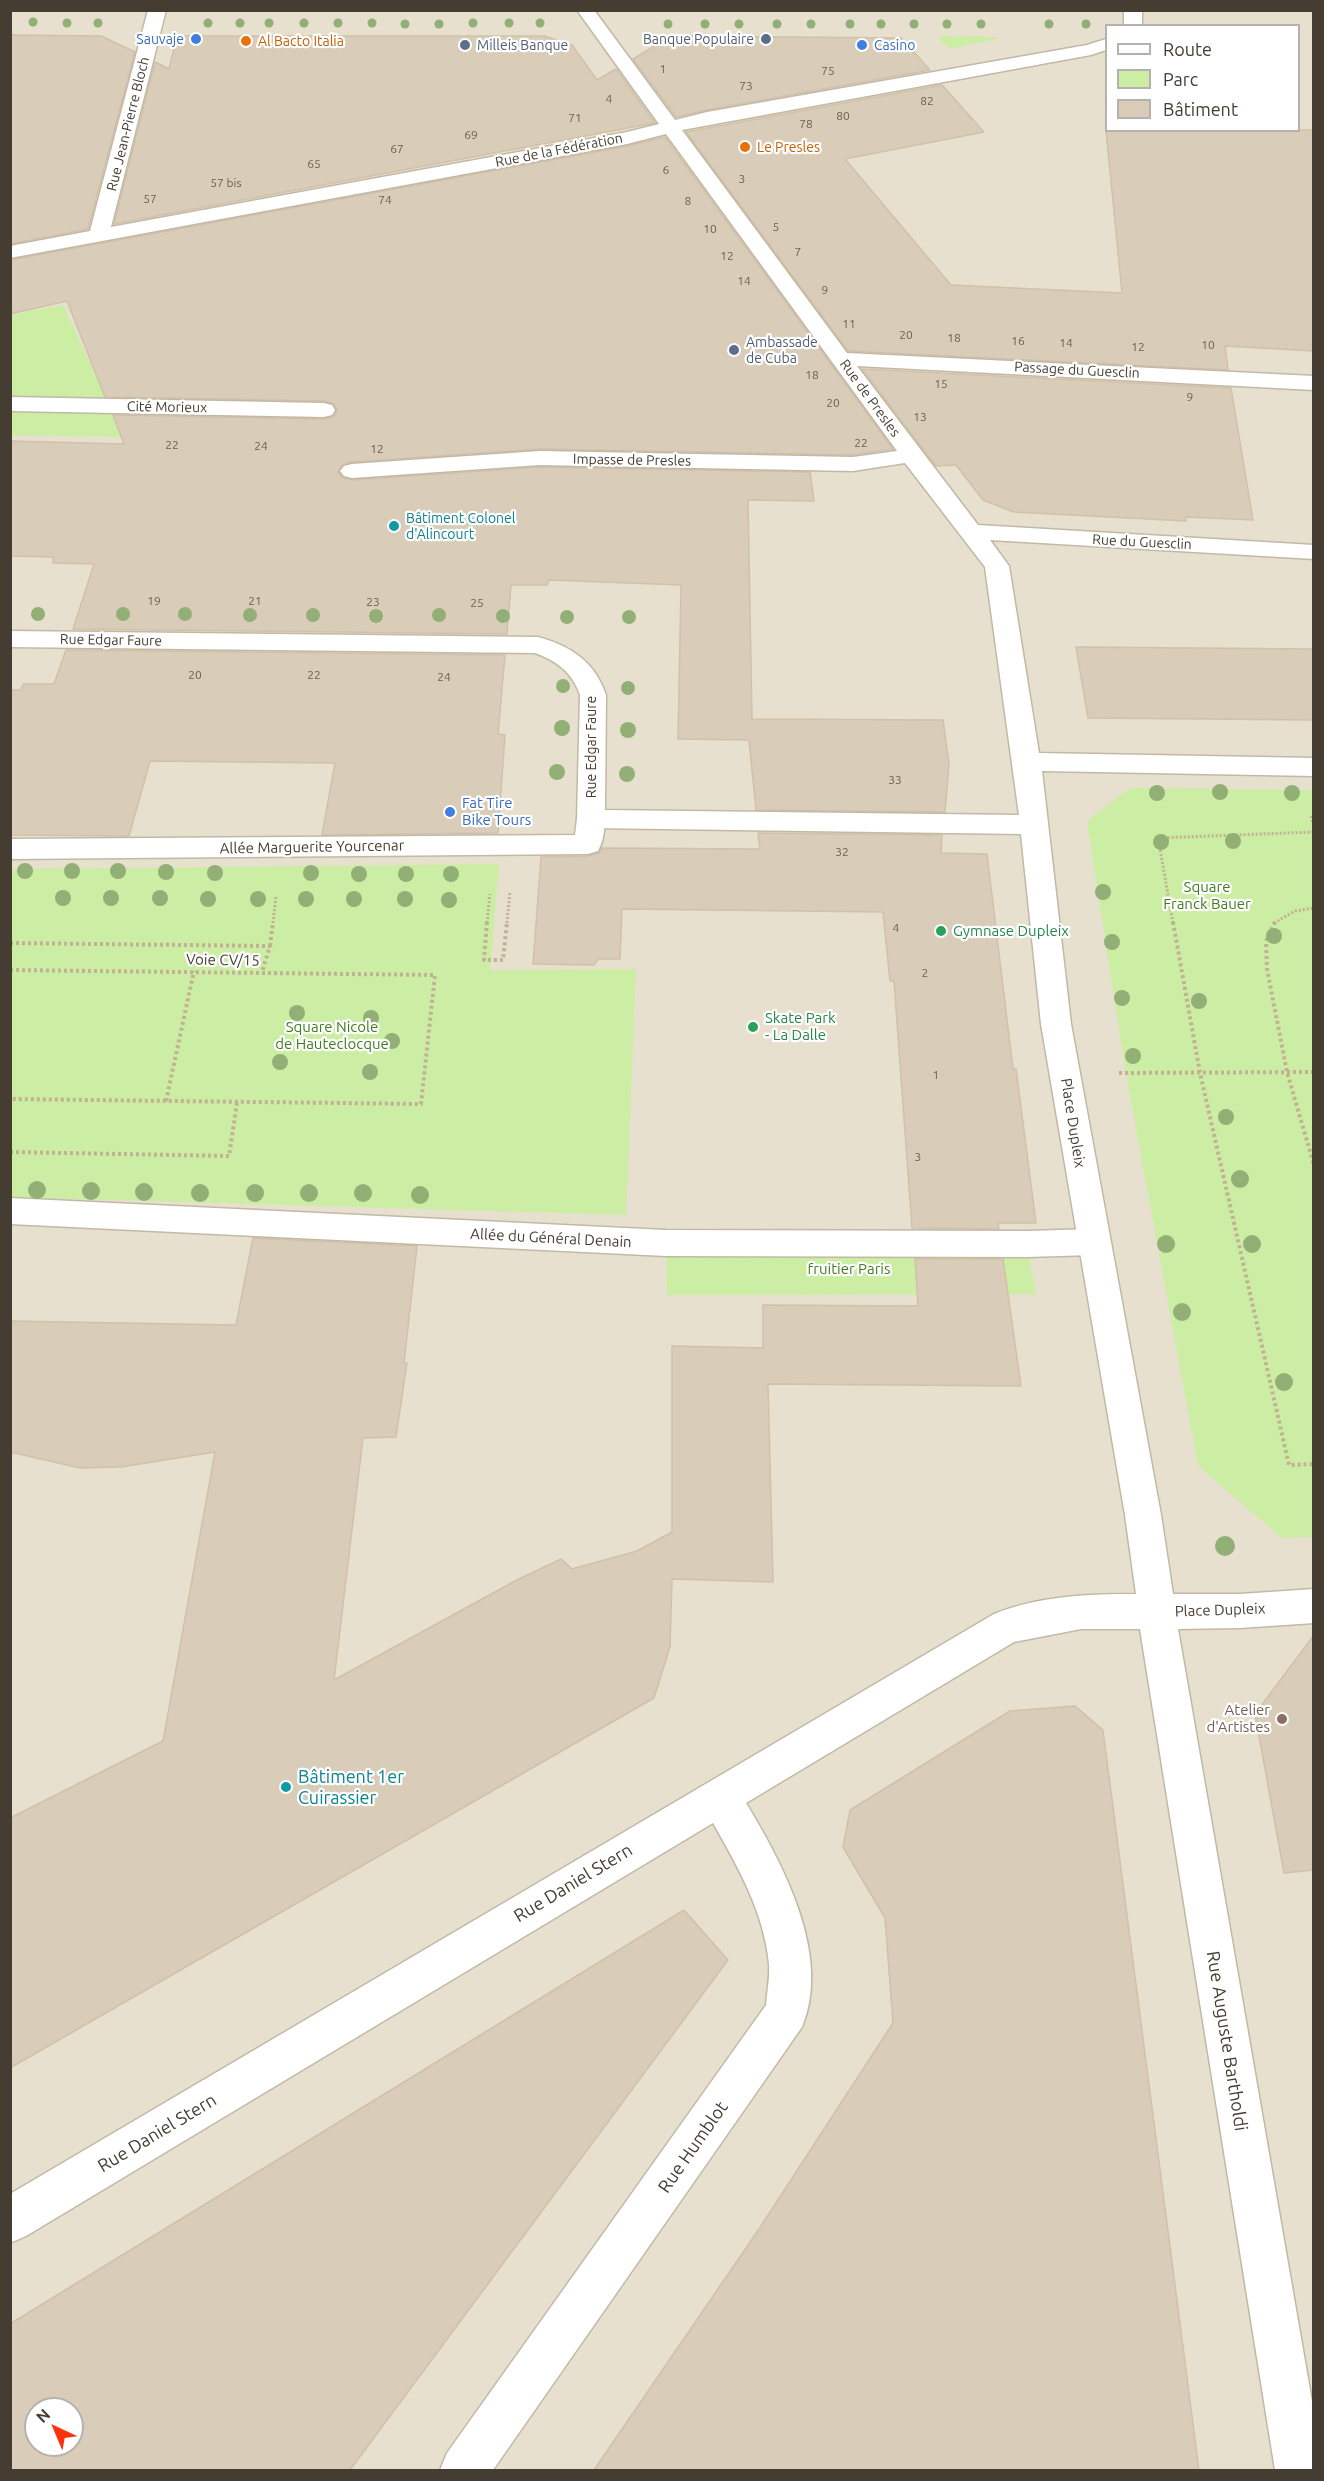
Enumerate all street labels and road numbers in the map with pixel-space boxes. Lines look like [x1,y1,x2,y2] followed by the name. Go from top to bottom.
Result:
[103,55,153,193] street label: Rue Jean-Pierre Bloch
[494,129,624,171] street label: Rue de la Fédération
[836,356,904,440] street label: Rue de Presles
[1014,358,1140,382] street label: Passage du Guesclin
[127,398,207,416] street label: Cité Morieux
[573,451,691,469] street label: Impasse de Presles
[1092,531,1192,553] street label: Rue du Guesclin
[60,631,162,649] street label: Rue Edgar Faure
[583,696,599,798] street label: Rue Edgar Faure
[220,836,404,858] street label: Allée Marguerite Yourcenar
[186,950,260,970] street label: Voie CV/15
[1057,1077,1089,1169] street label: Place Dupleix
[470,1225,632,1251] street label: Allée du Général Denain
[1174,1599,1266,1621] street label: Place Dupleix
[510,1839,636,1927] street label: Rue Daniel Stern
[1202,1949,1252,2133] street label: Rue Auguste Bartholdi
[94,2089,220,2177] street label: Rue Daniel Stern
[654,2097,732,2197] street label: Rue Humblot

